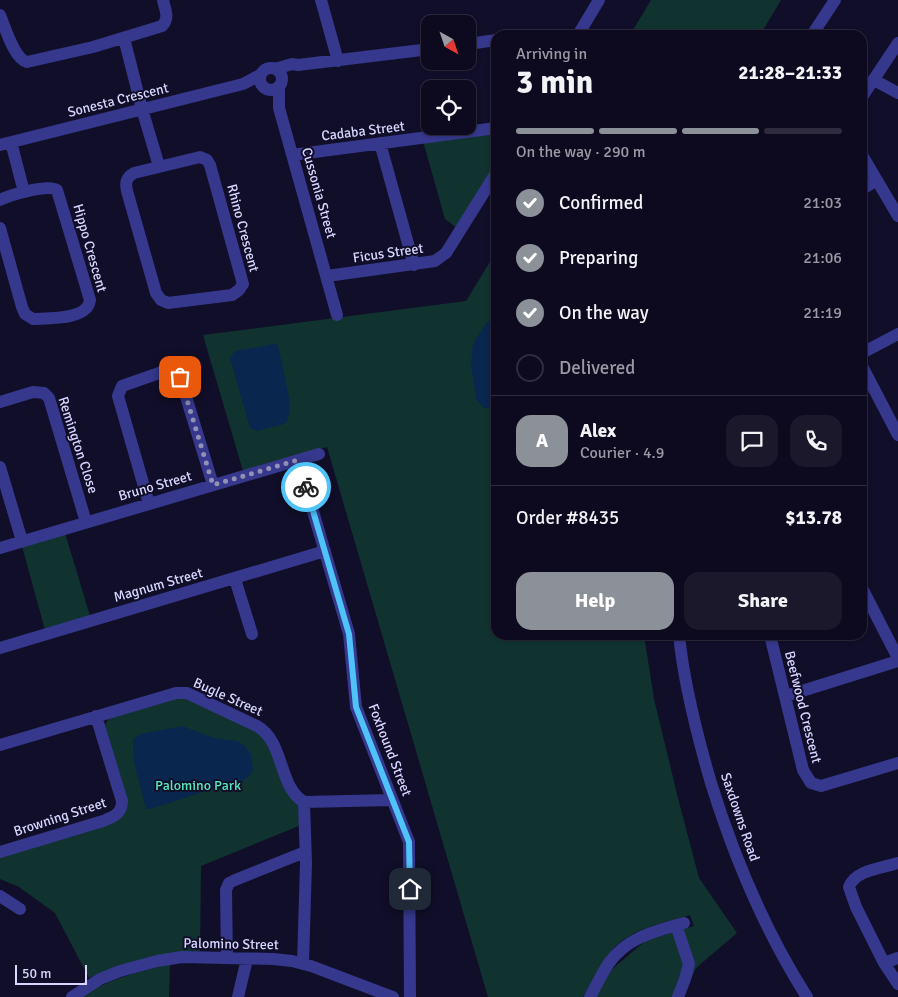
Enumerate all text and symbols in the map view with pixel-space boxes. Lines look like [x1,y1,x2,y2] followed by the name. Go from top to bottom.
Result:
[421,15,476,70] north arrow
[421,15,476,135] map controls
[516,44,587,64] text: Arriving in
[738,61,842,85] text: 21:28–21:33
[516,63,593,102] text: 3 min
[66,79,170,121] street label: Sonesta Crescent
[421,80,476,135] button: locate
[320,117,406,145] street label: Cadaba Street
[516,142,646,162] text: On the way · 290 m
[298,146,340,240] street label: Cussonia Street
[223,182,263,274] street label: Rhino Crescent
[516,189,544,217] icon: check
[559,191,643,215] text: Confirmed
[803,193,842,213] text: 21:03
[69,202,111,294] street label: Hippo Crescent
[352,240,424,266] street label: Ficus Street
[516,244,544,272] icon: check
[559,246,638,270] text: Preparing
[803,248,842,268] text: 21:06
[516,299,544,327] icon: check
[559,301,649,325] text: On the way
[803,303,842,323] text: 21:19
[159,356,201,398] pin
[559,356,635,380] text: Delivered
[166,363,194,391] icon: bag
[54,394,102,496] street label: Remington Close
[726,415,778,467] button: chat
[790,415,842,467] button: phone
[580,419,616,443] text: Alex
[536,429,548,453] text: A
[580,443,664,463] text: Courier · 4.9
[281,462,331,512] courier
[116,467,194,505] street label: Bruno Street
[292,473,320,501] icon: bike
[516,506,619,530] text: Order #8435
[785,506,842,530] text: $13.78
[112,564,205,606] street label: Magnum Street
[516,572,674,630] button: Help
[684,572,842,630] button: Share
[781,649,825,765] street label: Beefwood Crescent
[191,674,265,720] street label: Bugle Street
[365,701,415,799] street label: Foxhound Street
[717,770,763,864] street label: Saxdowns Road
[155,777,241,794] park label: Palomino Park
[12,794,109,840] street label: Browning Street
[389,868,431,910] pin
[396,875,424,903] icon: home
[183,935,279,953] street label: Palomino Street
[15,962,88,985] scale bar
[22,965,51,982] text: 50 m

